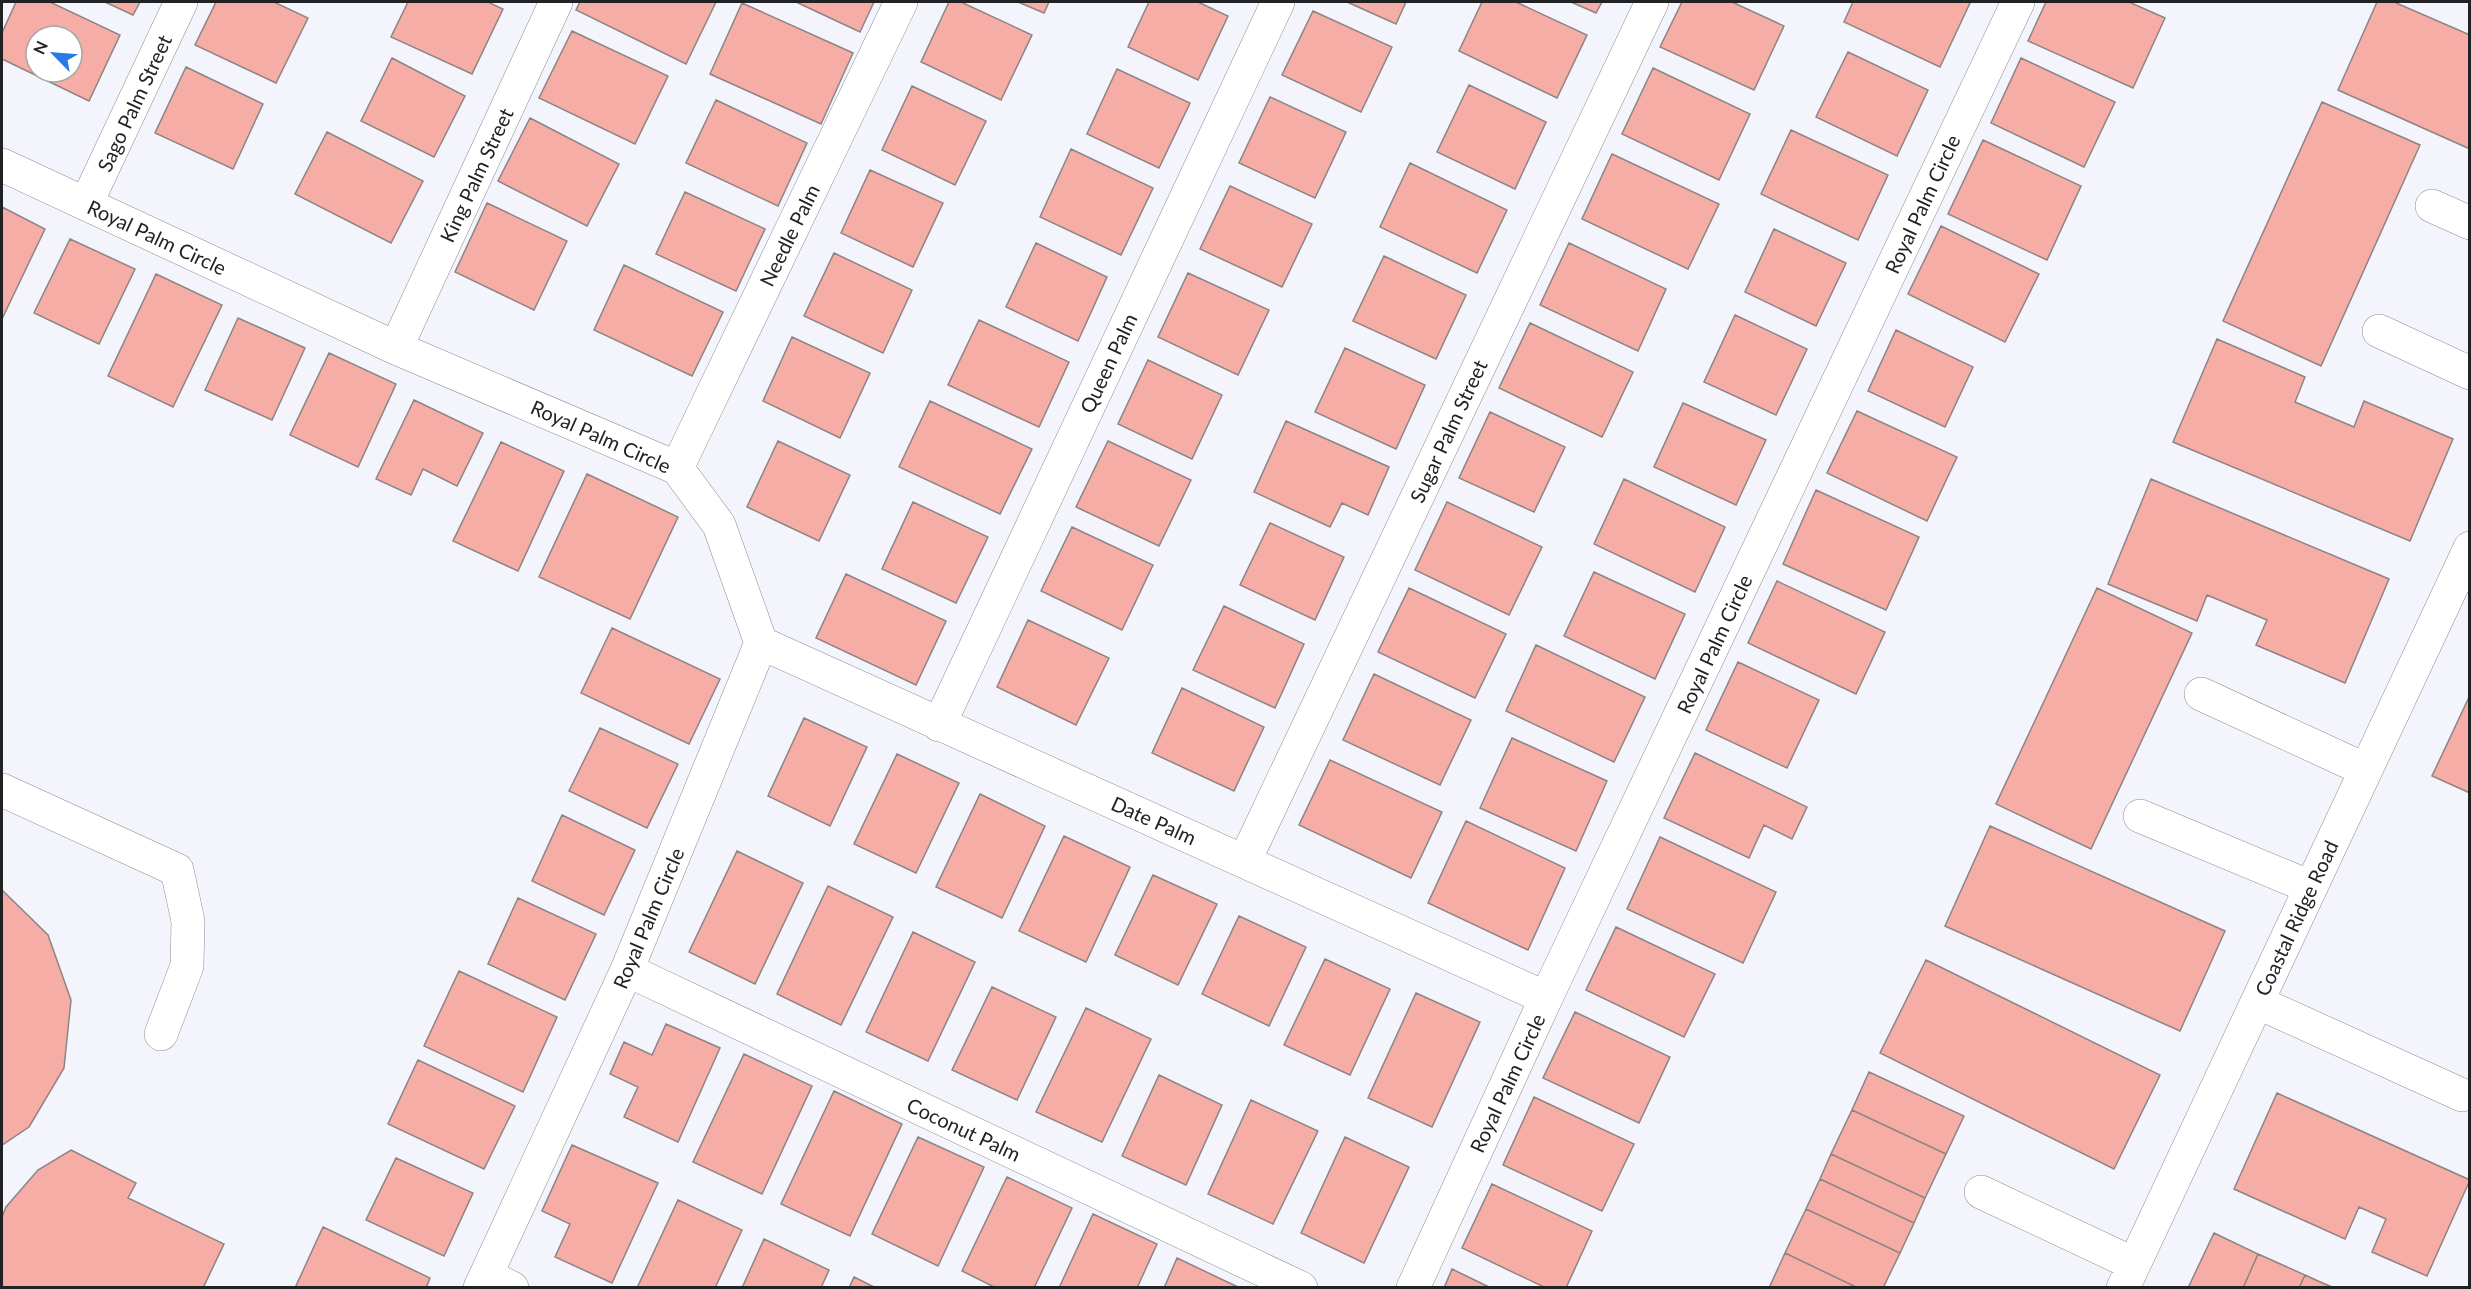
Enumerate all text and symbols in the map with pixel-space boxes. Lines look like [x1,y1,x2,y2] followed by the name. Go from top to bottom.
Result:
[24,24,84,84] north arrow
[92,31,176,175] street label: Sago Palm Street
[29,38,51,57] text: N
[434,104,518,246] street label: King Palm Street
[1879,131,1965,277] street label: Royal Palm Circle
[754,180,824,290] street label: Needle Palm
[84,194,230,280] street label: Royal Palm Circle
[1074,309,1142,417] street label: Queen Palm
[1404,356,1492,506] street label: Sugar Palm Street
[527,394,675,478] street label: Royal Palm Circle
[1671,571,1757,717] street label: Royal Palm Circle
[1108,791,1200,849] street label: Date Palm
[2249,836,2343,1000] street label: Coastal Ridge Road
[608,844,688,992] street label: Royal Palm Circle
[1464,1010,1550,1156] street label: Royal Palm Circle
[903,1092,1025,1166] street label: Coconut Palm

